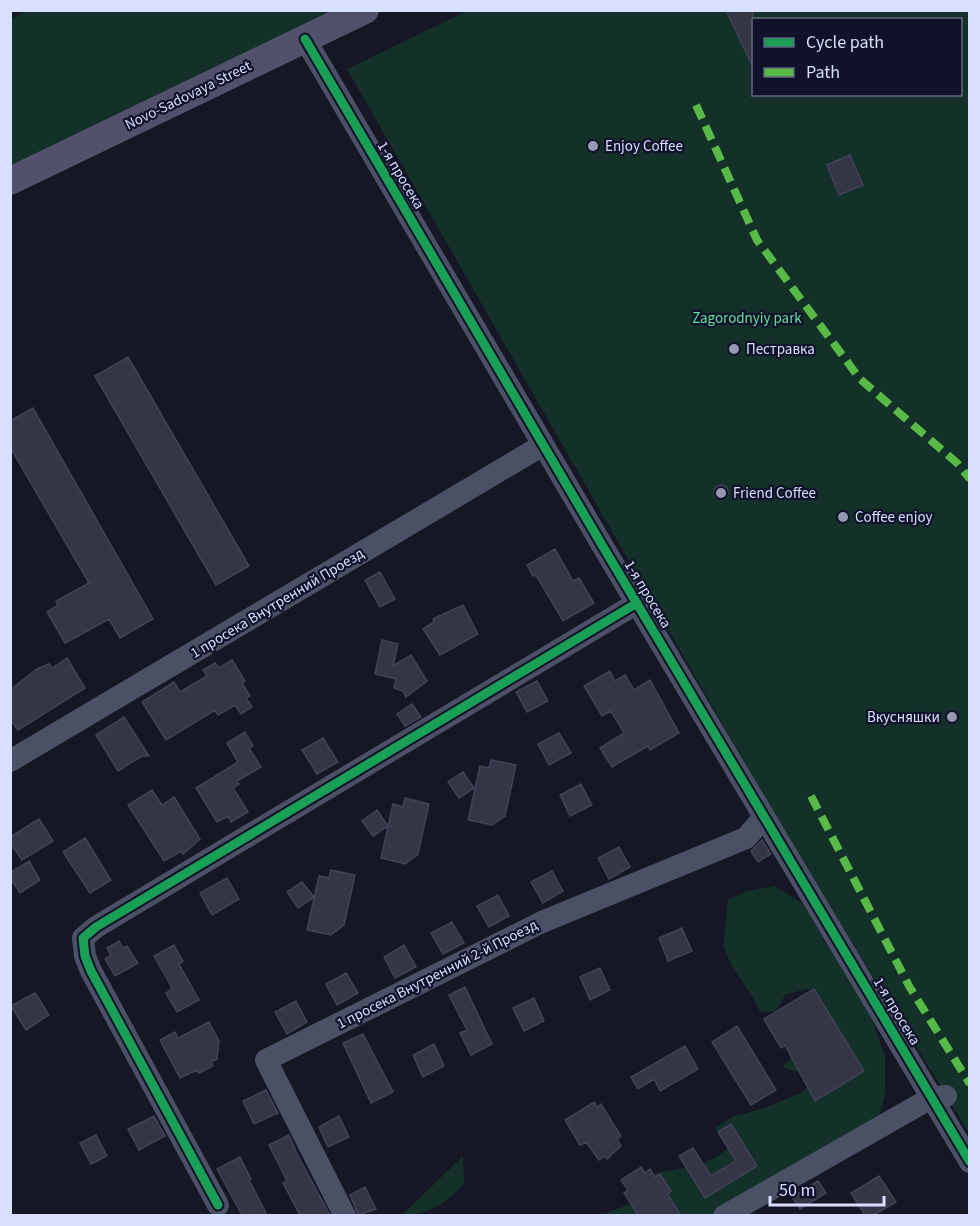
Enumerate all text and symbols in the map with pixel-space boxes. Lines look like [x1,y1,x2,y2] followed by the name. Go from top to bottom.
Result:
[752,18,962,96] legend
[806,30,884,55] text: Cycle path
[121,56,255,135] street label: Novo-Sadovaya Street
[806,60,840,85] text: Path
[605,136,683,157] place label: Enjoy Coffee
[372,137,429,213] street label: 1-я просека
[586,139,600,153] marker: Enjoy Coffee
[692,308,802,329] park label: Zagorodnyiy park
[746,339,815,360] place label: Пестравка
[727,342,741,356] marker: Пестравка
[733,483,816,504] place label: Friend Coffee
[714,486,728,500] marker: Friend Coffee
[855,507,932,528] place label: Coffee enjoy
[836,510,850,524] marker: Coffee enjoy
[187,543,368,664] street label: 1 просека Внутренний Проезд
[619,556,676,632] street label: 1-я просека
[867,707,940,728] place label: Вкусняшки
[945,710,959,724] marker: Вкусняшки
[333,915,541,1034] street label: 1 просека Внутренний 2-й Проезд
[868,973,925,1049] street label: 1-я просека
[770,1169,884,1207] scale bar
[779,1178,815,1203] text: 50 m

